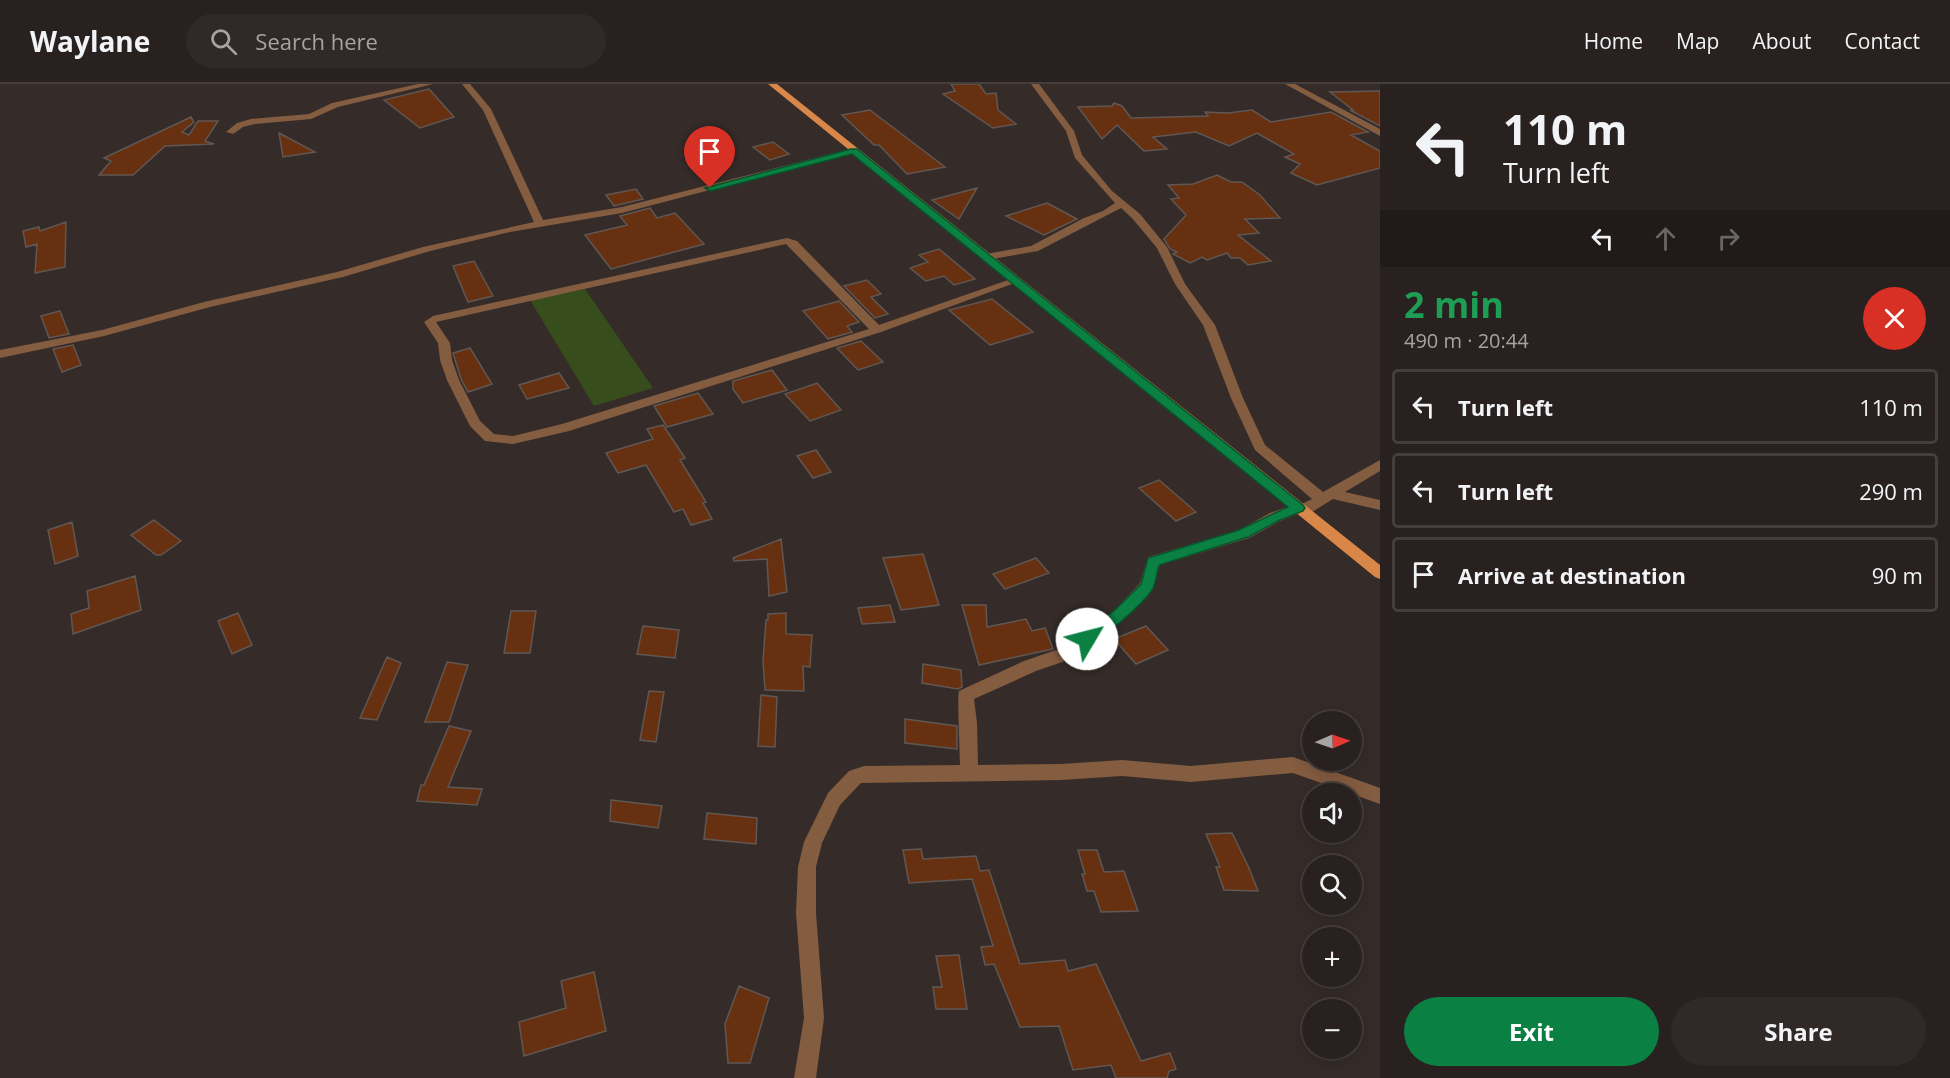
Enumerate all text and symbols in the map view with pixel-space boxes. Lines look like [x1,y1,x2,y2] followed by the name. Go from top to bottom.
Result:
[186,14,606,68] search box
[30,22,150,60] text: Waylane
[207,25,240,58] icon: search
[255,26,378,56] text: Search here
[1584,27,1643,55] text: Home
[1676,27,1719,55] text: Map
[1752,27,1812,55] text: About
[1845,27,1920,55] text: Contact
[1503,100,1627,157] text: 110 m
[1404,108,1482,186] icon: left
[684,126,735,188] pin
[693,135,726,168] icon: arrive
[1503,154,1610,191] text: Turn left
[1586,222,1619,255] icon: left
[1649,222,1682,255] icon: ahead
[1712,222,1745,255] icon: right
[1404,280,1504,329] text: 2 min
[1863,287,1926,350] button: close
[1404,327,1529,354] text: 490 m · 20:44
[1407,390,1440,423] icon: left
[1458,392,1553,422] text: Turn left
[1859,392,1923,422] text: 110 m
[1407,474,1440,507] icon: left
[1458,476,1553,506] text: Turn left
[1859,476,1923,506] text: 290 m
[1407,558,1440,591] icon: arrive
[1458,560,1686,590] text: Arrive at destination
[1872,560,1923,590] text: 90 m
[1055,607,1119,671] position arrow
[1302,711,1362,771] north arrow
[1302,711,1362,1059] map controls
[1302,783,1362,843] button: sound
[1302,855,1362,915] button: search
[1302,927,1362,987] button: +
[1404,997,1659,1066] button: Exit
[1671,997,1926,1066] button: Share
[1302,999,1362,1059] button: −

